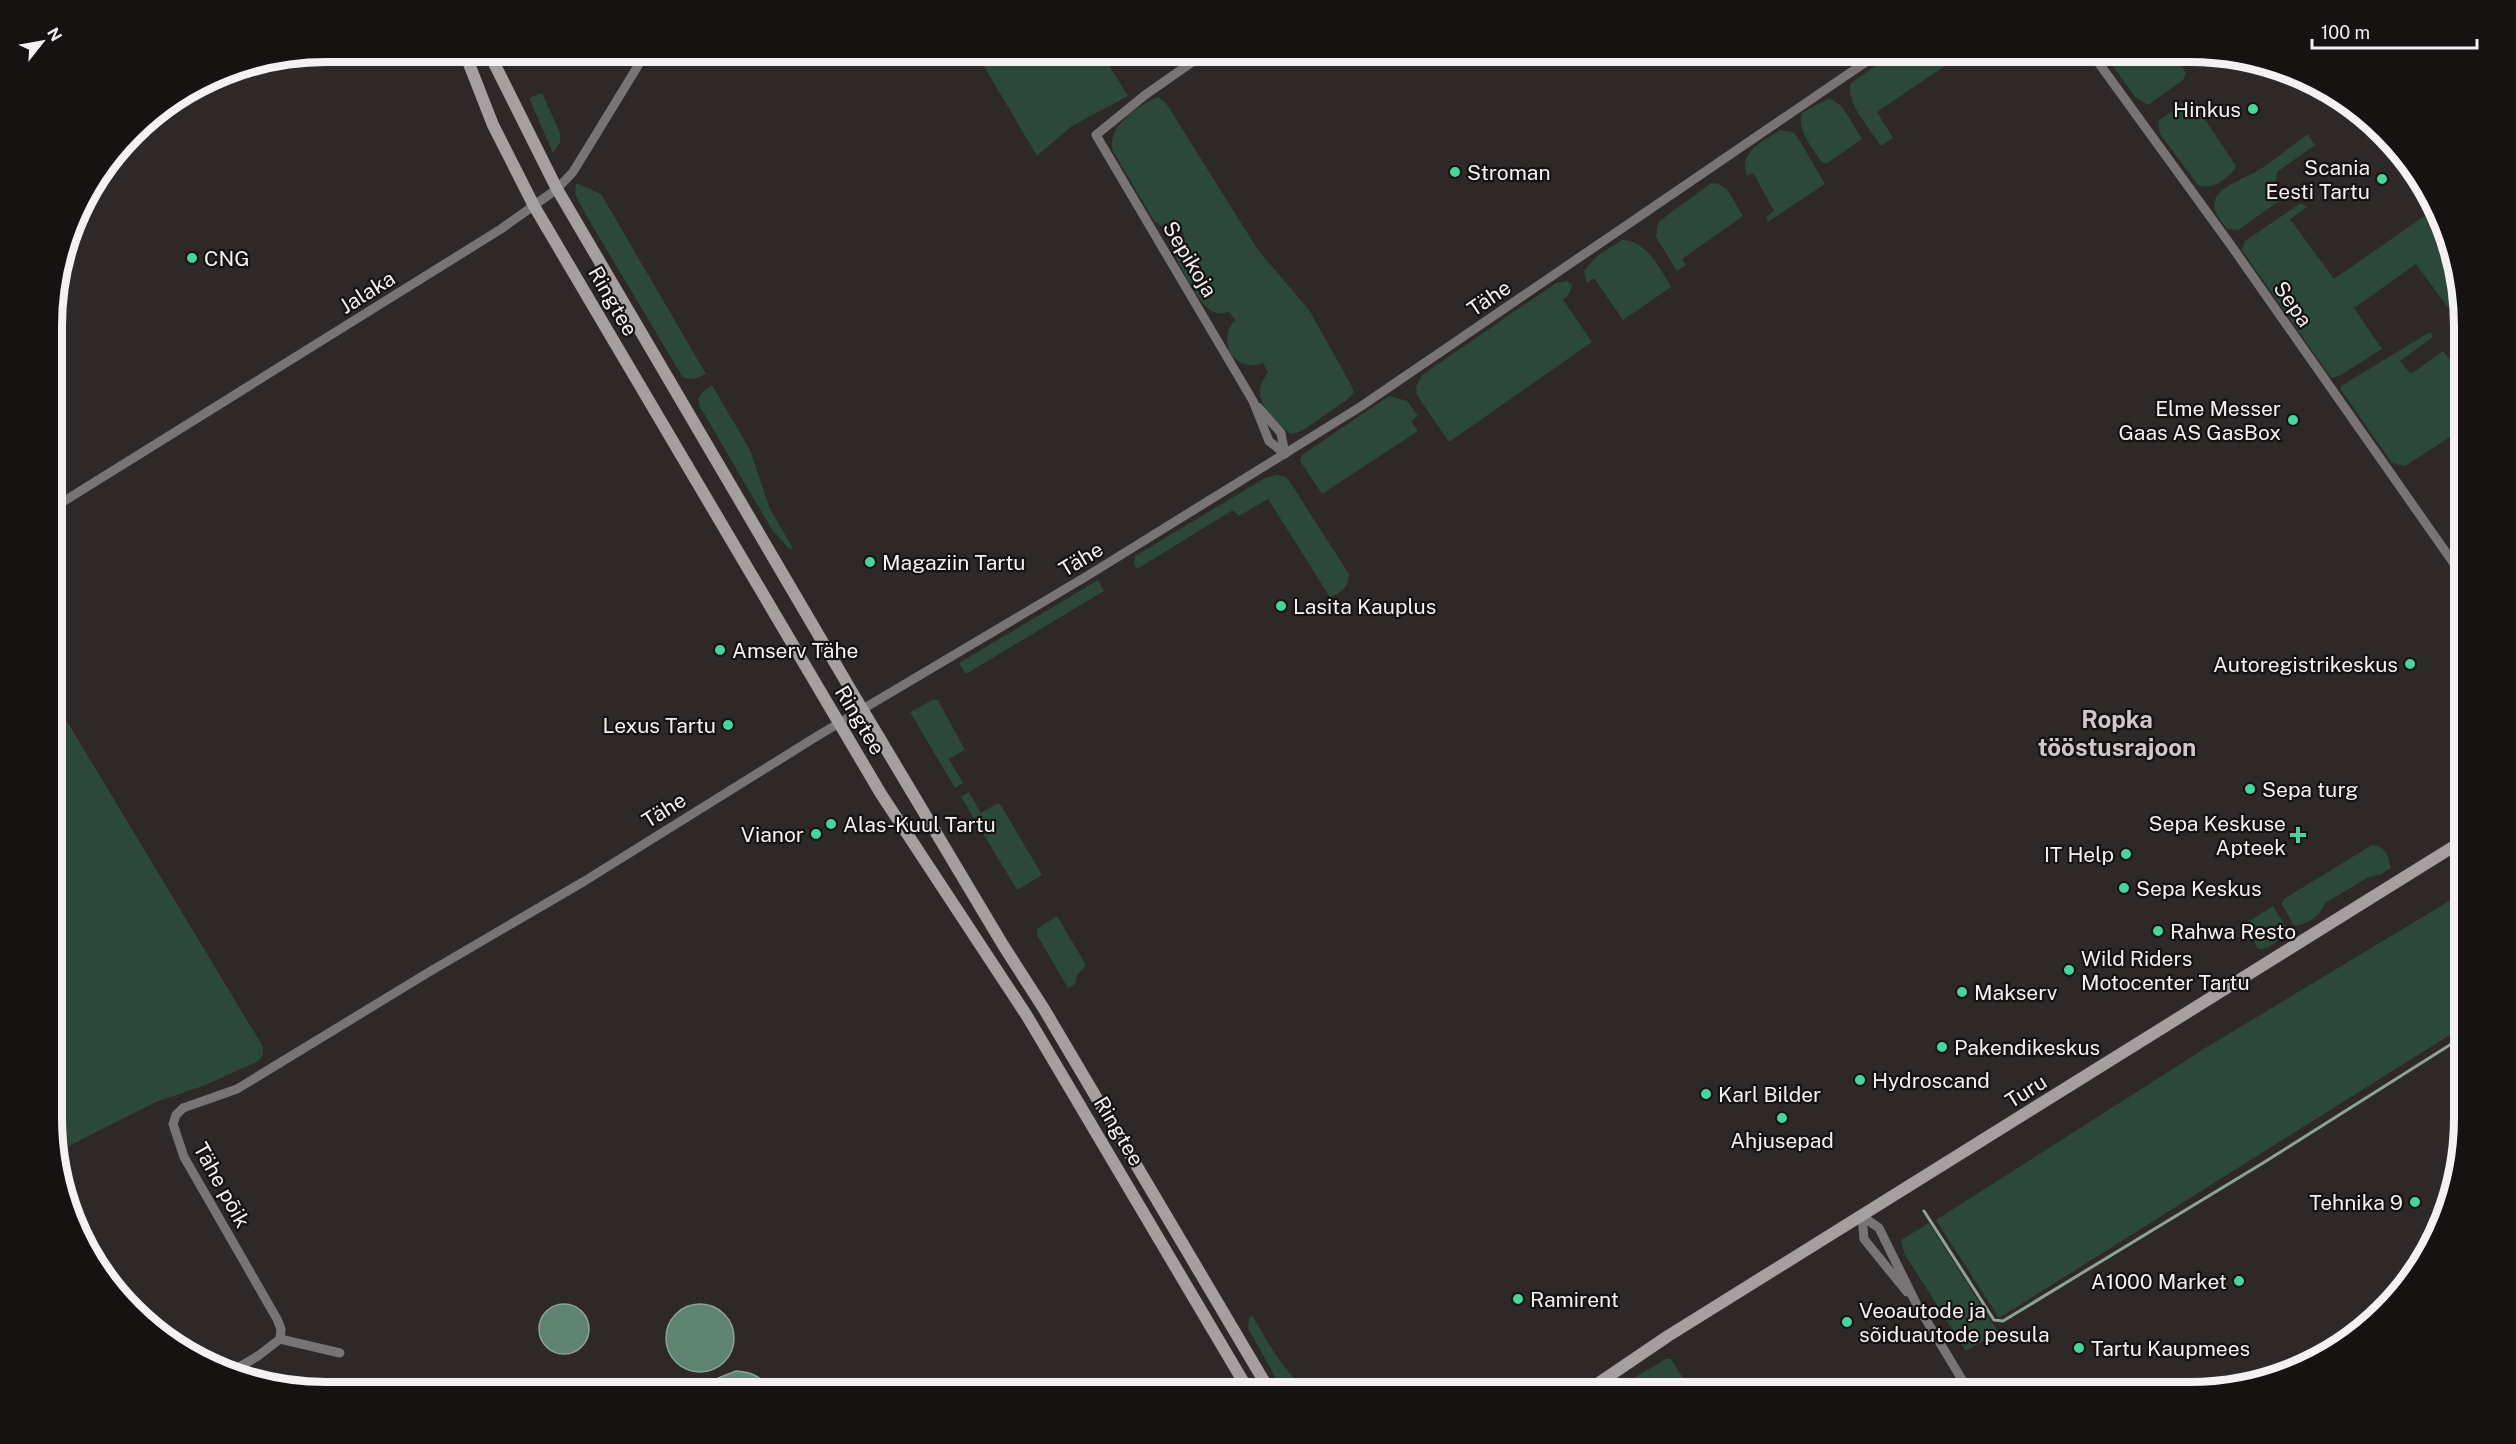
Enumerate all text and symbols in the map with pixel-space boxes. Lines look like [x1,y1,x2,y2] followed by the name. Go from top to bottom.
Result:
[12,12,72,72] north arrow
[2312,12,2477,50] scale bar
[2321,22,2370,43] text: 100 m
[43,24,66,45] text: N
[2173,97,2241,122] place label: Hinkus
[2246,102,2260,116] marker: Hinkus
[2265,155,2370,204] place label: Scania Eesti Tartu
[1467,160,1551,185] place label: Stroman
[1448,165,1462,179] marker: Stroman
[2375,172,2389,186] marker: Scania Eesti Tartu
[1158,217,1222,301] street label: Sepikoja
[204,246,250,271] place label: CNG
[185,251,199,265] marker: CNG
[583,262,643,340] street label: Ringtee
[335,265,399,319] street label: Jalaka
[1463,275,1515,321] street label: Tähe
[2268,276,2318,332] street label: Sepa
[2118,396,2281,445] place label: Elme Messer Gaas AS GasBox
[2286,413,2300,427] marker: Elme Messer Gaas AS GasBox
[1054,536,1108,582] street label: Tähe
[882,550,1025,575] place label: Magaziin Tartu
[863,555,877,569] marker: Magaziin Tartu
[1293,594,1436,619] place label: Lasita Kauplus
[1274,599,1288,613] marker: Lasita Kauplus
[732,638,858,663] place label: Amserv Tähe
[713,643,727,657] marker: Amserv Tähe
[2213,652,2398,677] place label: Autoregistrikeskus
[2403,657,2417,671] marker: Autoregistrikeskus
[830,681,890,759] street label: Ringtee
[2038,705,2196,761] district label: Ropka tööstusrajoon
[603,713,716,738] place label: Lexus Tartu
[721,718,735,732] marker: Lexus Tartu
[2262,777,2358,802] place label: Sepa turg
[2243,782,2257,796] marker: Sepa turg
[638,787,690,833] street label: Tähe
[2149,811,2286,860] place label: Sepa Keskuse Apteek
[843,812,996,837] place label: Alas-Kuul Tartu
[824,817,838,831] marker: Alas-Kuul Tartu
[741,822,804,847] place label: Vianor
[809,827,823,841] marker: Vianor
[2291,828,2305,842] marker: Sepa Keskuse Apteek
[2044,842,2114,867] place label: IT Help
[2119,847,2133,861] marker: IT Help
[2136,876,2262,901] place label: Sepa Keskus
[2117,881,2131,895] marker: Sepa Keskus
[2170,919,2296,944] place label: Rahwa Resto
[2151,924,2165,938] marker: Rahwa Resto
[2081,946,2250,995] place label: Wild Riders Motocenter Tartu
[2062,963,2076,977] marker: Wild Riders Motocenter Tartu
[1974,980,2058,1005] place label: Makserv
[1955,985,1969,999] marker: Makserv
[1954,1035,2100,1060] place label: Pakendikeskus
[1935,1040,1949,1054] marker: Pakendikeskus
[1872,1068,1990,1093] place label: Hydroscand
[2001,1069,2051,1113] street label: Turu
[1853,1073,1867,1087] marker: Hydroscand
[1718,1082,1821,1107] place label: Karl Bilder
[1699,1087,1713,1101] marker: Karl Bilder
[1089,1092,1149,1170] street label: Ringtee
[1775,1111,1789,1125] marker: Ahjusepad
[1730,1128,1834,1153] place label: Ahjusepad
[188,1138,256,1232] street label: Tähe põik
[2309,1190,2403,1215] place label: Tehnika 9
[2408,1195,2422,1209] marker: Tehnika 9
[2091,1269,2227,1294] place label: A1000 Market
[2232,1274,2246,1288] marker: A1000 Market
[1530,1287,1619,1312] place label: Ramirent
[1511,1292,1525,1306] marker: Ramirent
[1859,1298,2050,1347] place label: Veoautode ja sõiduautode pesula
[1840,1315,1854,1329] marker: Veoautode ja sõiduautode pesula
[2091,1336,2250,1361] place label: Tartu Kaupmees
[2072,1341,2086,1355] marker: Tartu Kaupmees

